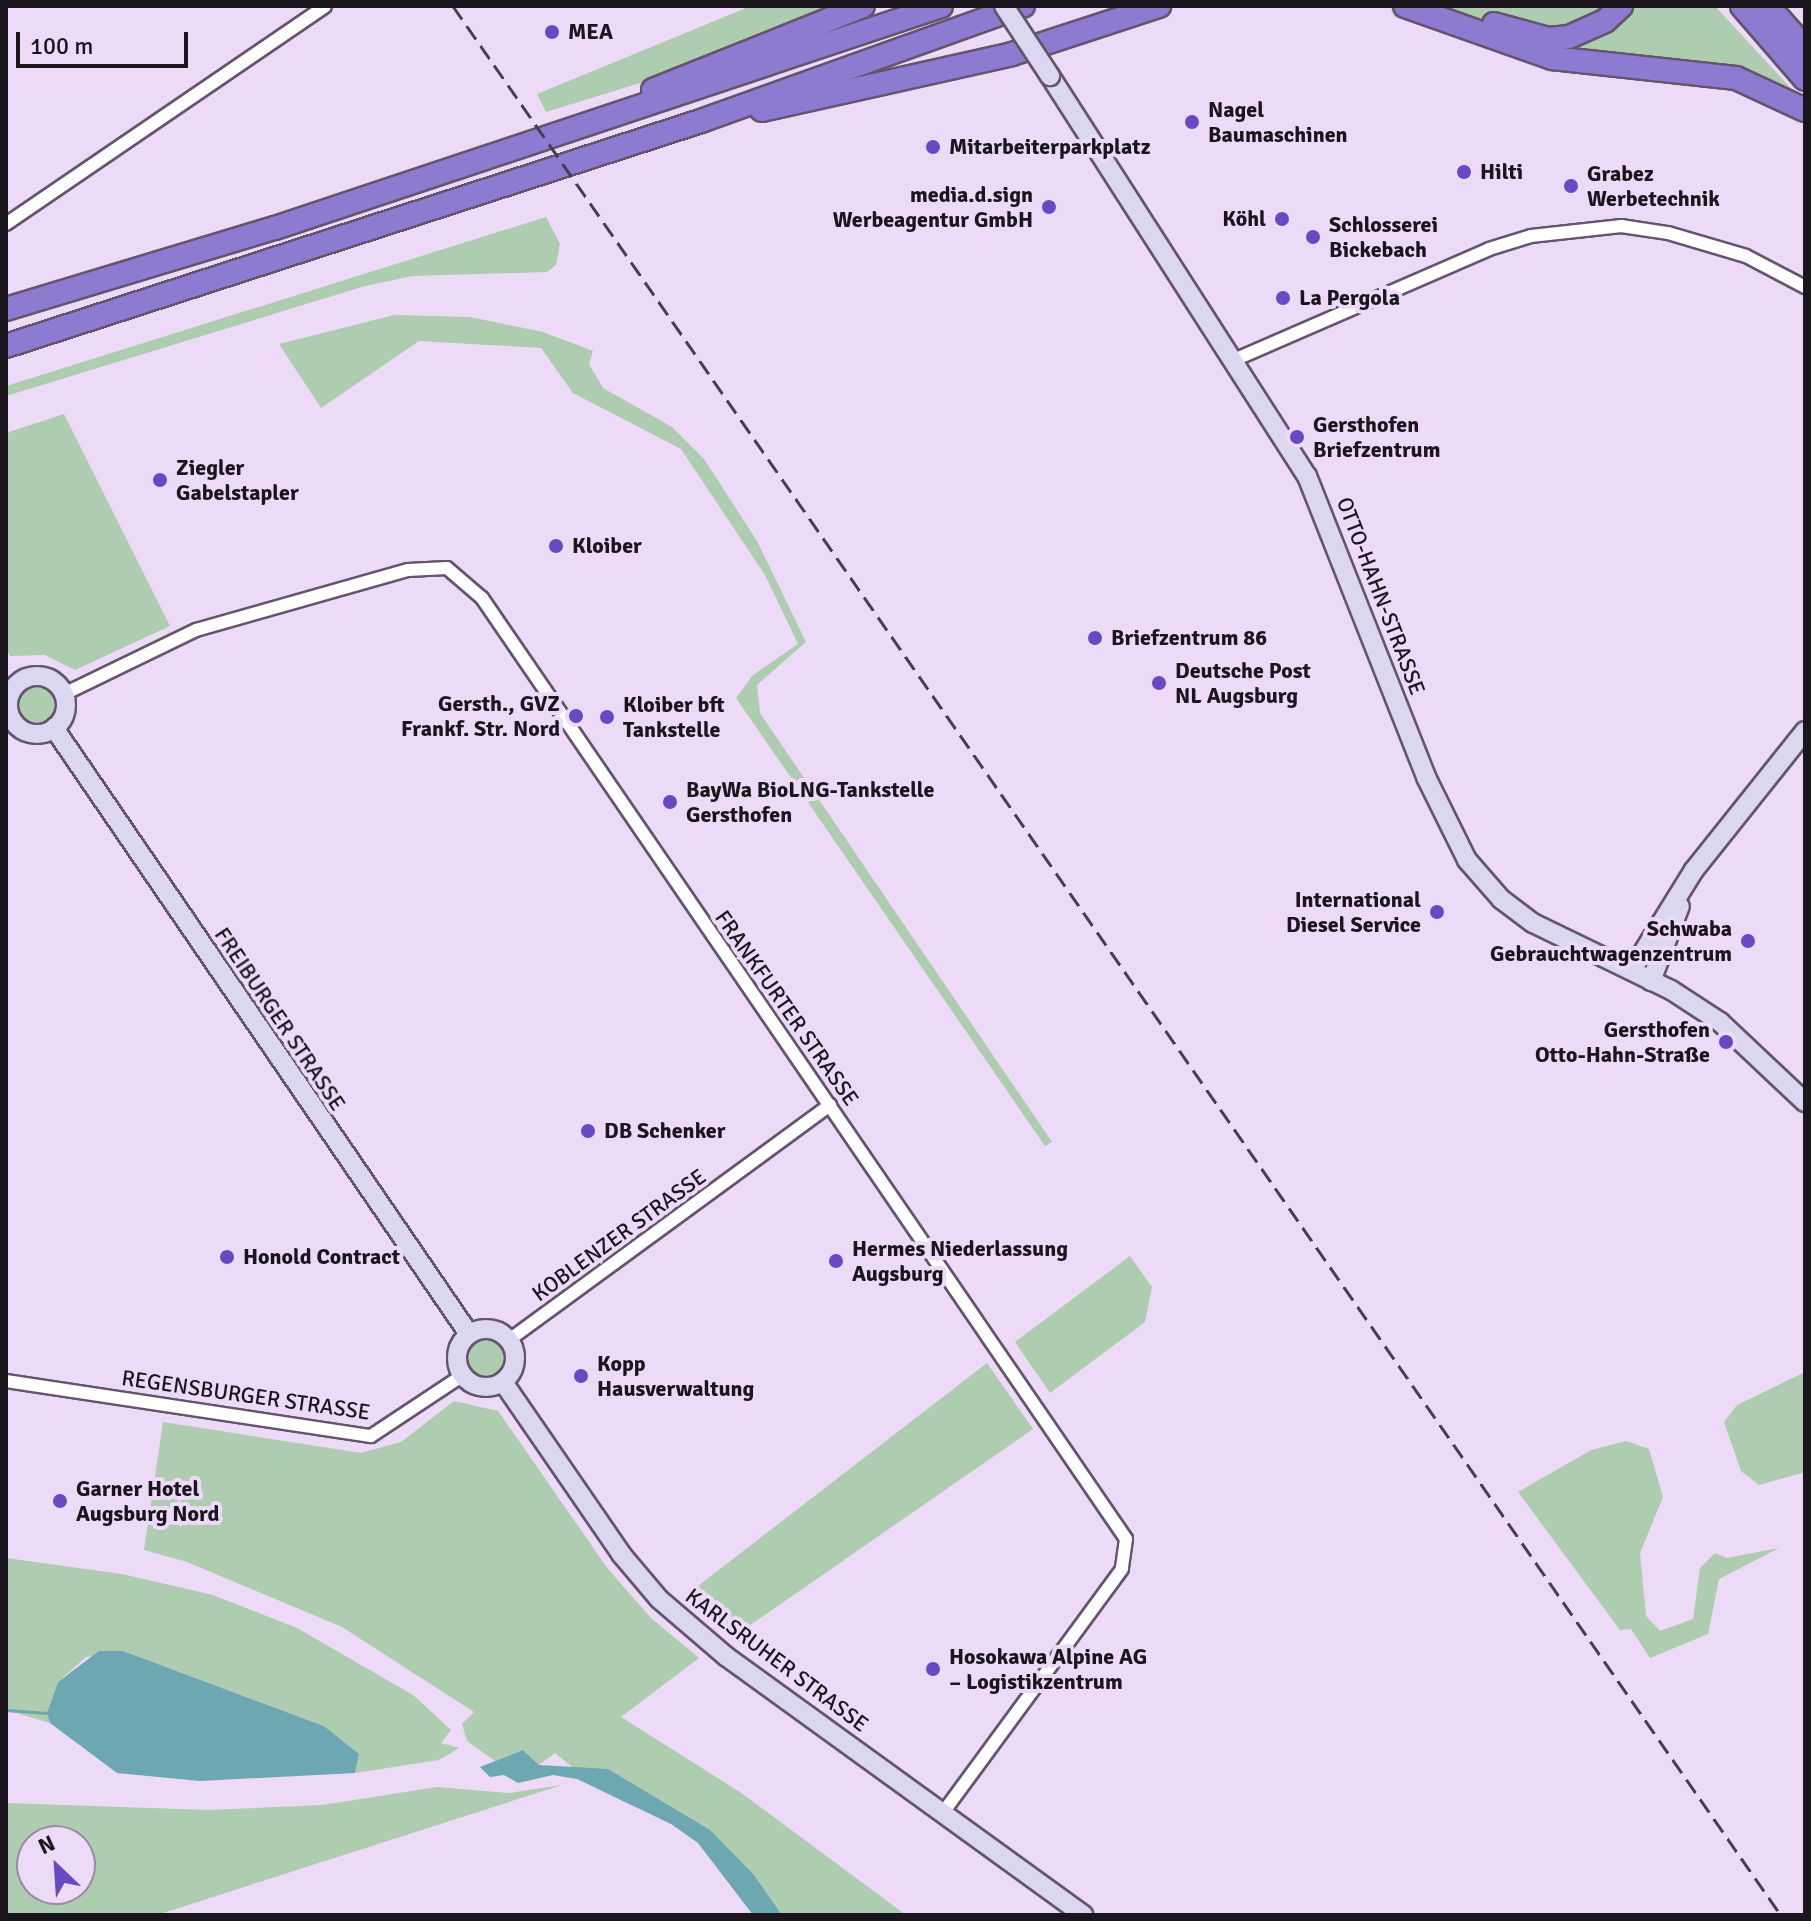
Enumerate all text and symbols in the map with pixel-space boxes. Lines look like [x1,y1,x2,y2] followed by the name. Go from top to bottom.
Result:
[20,16,192,66] scale bar
[568,19,613,45] place label: MEA
[543,23,561,41] marker: MEA
[30,31,93,61] text: 100 m
[1208,96,1348,148] place label: Nagel Baumaschinen
[1183,113,1201,131] marker: Nagel Baumaschinen
[949,134,1151,160] place label: Mitarbeiterparkplatz
[924,138,942,156] marker: Mitarbeiterparkplatz
[1480,159,1523,185] place label: Hilti
[1587,160,1720,212] place label: Grabez Werbetechnik
[1455,163,1473,181] marker: Hilti
[1562,177,1580,195] marker: Grabez Werbetechnik
[833,181,1033,232] place label: media.d.sign Werbeagentur GmbH
[1040,198,1058,216] marker: media.d.sign Werbeagentur GmbH
[1222,206,1266,232] place label: Köhl
[1273,210,1291,228] marker: Köhl
[1329,211,1438,262] place label: Schlosserei Bickebach
[1304,228,1322,246] marker: Schlosserei Bickebach
[1299,285,1400,311] place label: La Pergola
[1274,289,1292,307] marker: La Pergola
[1313,411,1440,462] place label: Gersthofen Briefzentrum
[1288,428,1306,446] marker: Gersthofen Briefzentrum
[176,454,299,506] place label: Ziegler Gabelstapler
[151,471,169,489] marker: Ziegler Gabelstapler
[1331,493,1431,699] street label: OTTO-HAHN-STRASSE
[572,533,642,559] place label: Kloiber
[547,537,565,555] marker: Kloiber
[1111,625,1267,651] place label: Briefzentrum 86
[1086,629,1104,647] marker: Briefzentrum 86
[1175,657,1311,708] place label: Deutsche Post NL Augsburg
[1150,674,1168,692] marker: Deutsche Post NL Augsburg
[401,690,560,742] place label: Gersth., GVZ Frankf. Str. Nord
[623,691,724,742] place label: Kloiber bft Tankstelle
[567,707,585,725] marker: Gersth., GVZ Frankf. Str. Nord
[598,708,616,726] marker: Kloiber bft Tankstelle
[686,776,934,828] place label: BayWa BioLNG-Tankstelle Gersthofen
[661,793,679,811] marker: BayWa BioLNG-Tankstelle Gersthofen
[1286,886,1421,938] place label: International Diesel Service
[1428,903,1446,921] marker: International Diesel Service
[709,905,865,1111] street label: FRANKFURTER STRASSE
[1490,915,1732,966] place label: Schwaba Gebrauchtwagenzentrum
[209,922,351,1116] street label: FREIBURGER STRASSE
[1739,932,1757,950] marker: Schwaba Gebrauchtwagenzentrum
[1535,1016,1710,1068] place label: Gersthofen Otto-Hahn-Straße
[1717,1033,1735,1051] marker: Gersthofen Otto-Hahn-Straße
[604,1118,725,1144] place label: DB Schenker
[579,1122,597,1140] marker: DB Schenker
[527,1163,711,1307] street label: KOBLENZER STRASSE
[852,1235,1068,1286] place label: Hermes Niederlassung Augsburg
[243,1244,400,1270] place label: Honold Contract
[218,1248,236,1266] marker: Honold Contract
[827,1252,845,1270] marker: Hermes Niederlassung Augsburg
[597,1350,754,1402] place label: Kopp Hausverwaltung
[120,1364,372,1426] street label: REGENSBURGER STRASSE
[572,1367,590,1385] marker: Kopp Hausverwaltung
[76,1475,219,1526] place label: Garner Hotel Augsburg Nord
[51,1492,69,1510] marker: Garner Hotel Augsburg Nord
[680,1583,874,1737] street label: KARLSRUHER STRASSE
[949,1643,1147,1694] place label: Hosokawa Alpine AG – Logistikzentrum
[924,1660,942,1678] marker: Hosokawa Alpine AG – Logistikzentrum
[16,1825,96,1905] north arrow
[34,1829,59,1860] text: N

